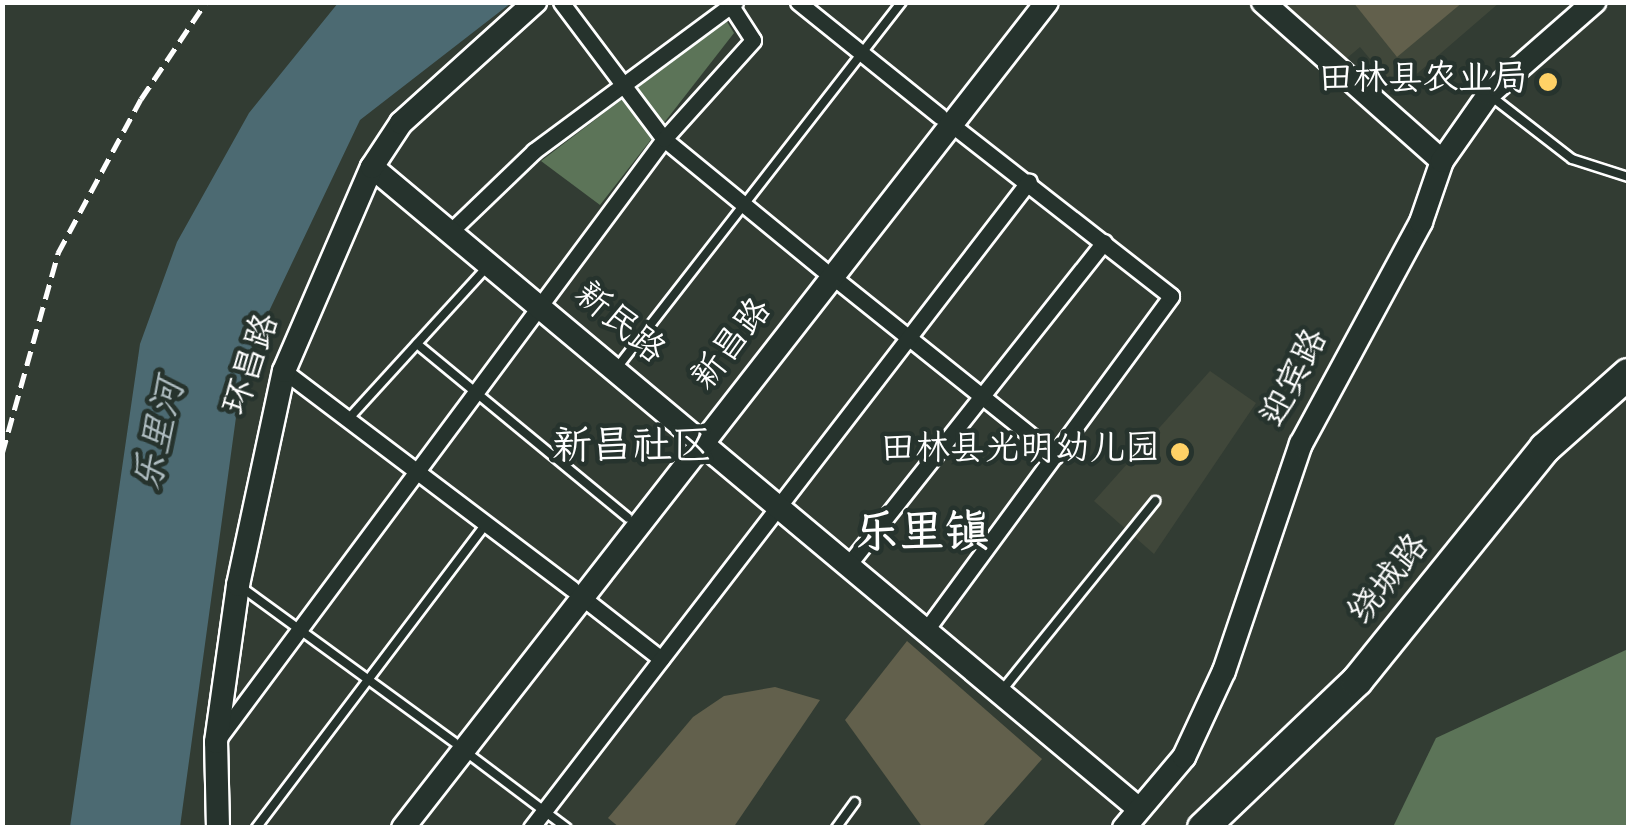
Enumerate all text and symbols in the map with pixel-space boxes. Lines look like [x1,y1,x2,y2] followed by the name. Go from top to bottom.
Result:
[1318,61,1528,103] place label: 田林县农业局
[1537,71,1559,93] marker: 田林县农业局
[564,275,672,375] street label: 新民路
[685,292,783,400] street label: 新昌路
[217,309,291,421] street label: 环昌路
[1254,323,1340,435] street label: 迎宾路
[128,375,198,497] water label: 乐里河
[552,427,712,475] district label: 新昌社区
[880,431,1160,473] place label: 田林县光明幼儿园
[1169,441,1191,463] marker: 田林县光明幼儿园
[855,511,989,565] district label: 乐里镇
[1342,527,1440,635] street label: 绕城路

